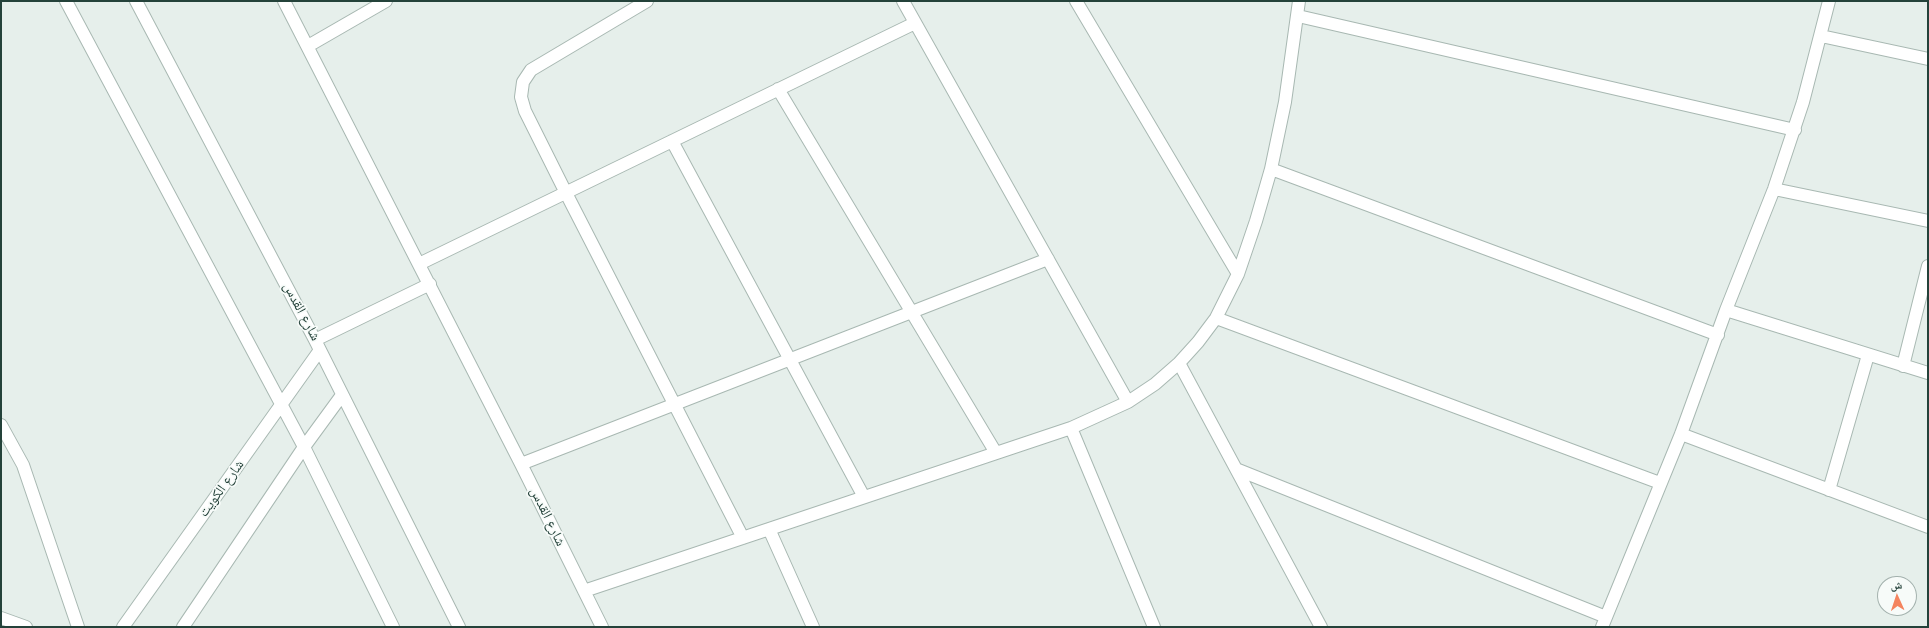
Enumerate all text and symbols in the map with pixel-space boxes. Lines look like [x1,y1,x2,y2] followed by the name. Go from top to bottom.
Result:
[279,280,323,344] street label: شارع القدس
[196,457,248,521] street label: شارع الكويت
[526,485,568,549] street label: شارع القدس
[1877,576,1917,616] north arrow
[1890,577,1903,593] text: ش

